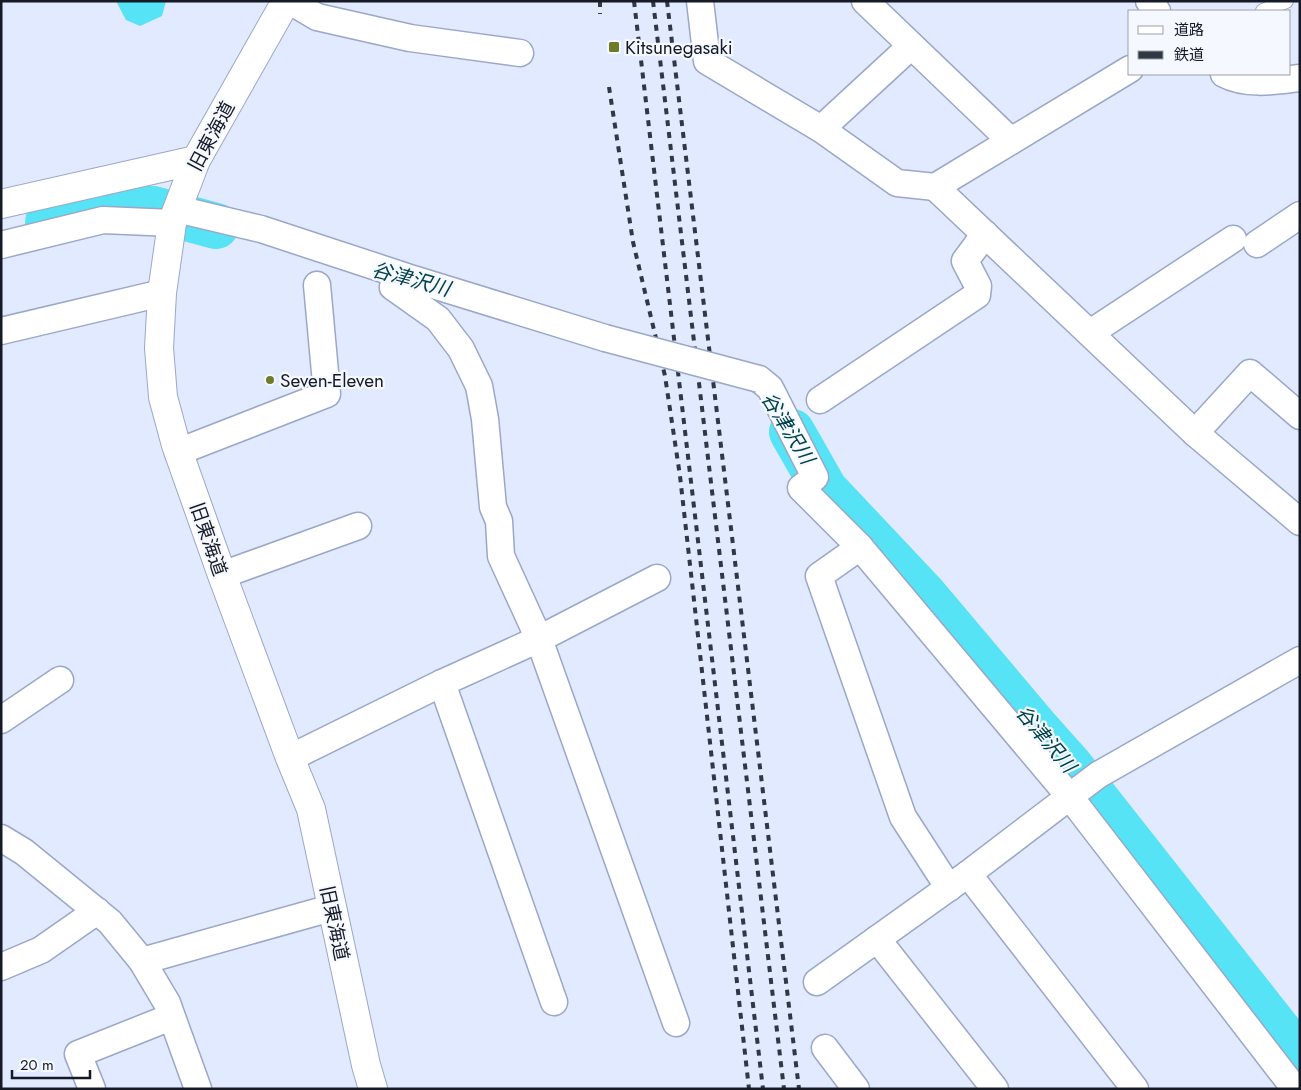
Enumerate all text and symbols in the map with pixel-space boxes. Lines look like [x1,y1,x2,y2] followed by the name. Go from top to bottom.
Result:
[1128,10,1291,75] legend
[1174,19,1204,41] text: 道路
[625,34,733,61] place label: Kitsunegasaki
[607,40,621,54] marker: Kitsunegasaki
[1174,44,1204,66] text: 鉄道
[182,96,241,176] street label: 旧東海道
[368,255,455,304] water label: 谷津沢川
[280,367,384,394] place label: Seven-Eleven
[264,374,276,386] marker: Seven-Eleven
[754,387,822,472] water label: 谷津沢川
[183,499,234,579] street label: 旧東海道
[1009,699,1084,781] water label: 谷津沢川
[313,883,356,963] street label: 旧東海道
[12,1048,90,1080] scale bar
[20,1054,54,1076] text: 20 m

